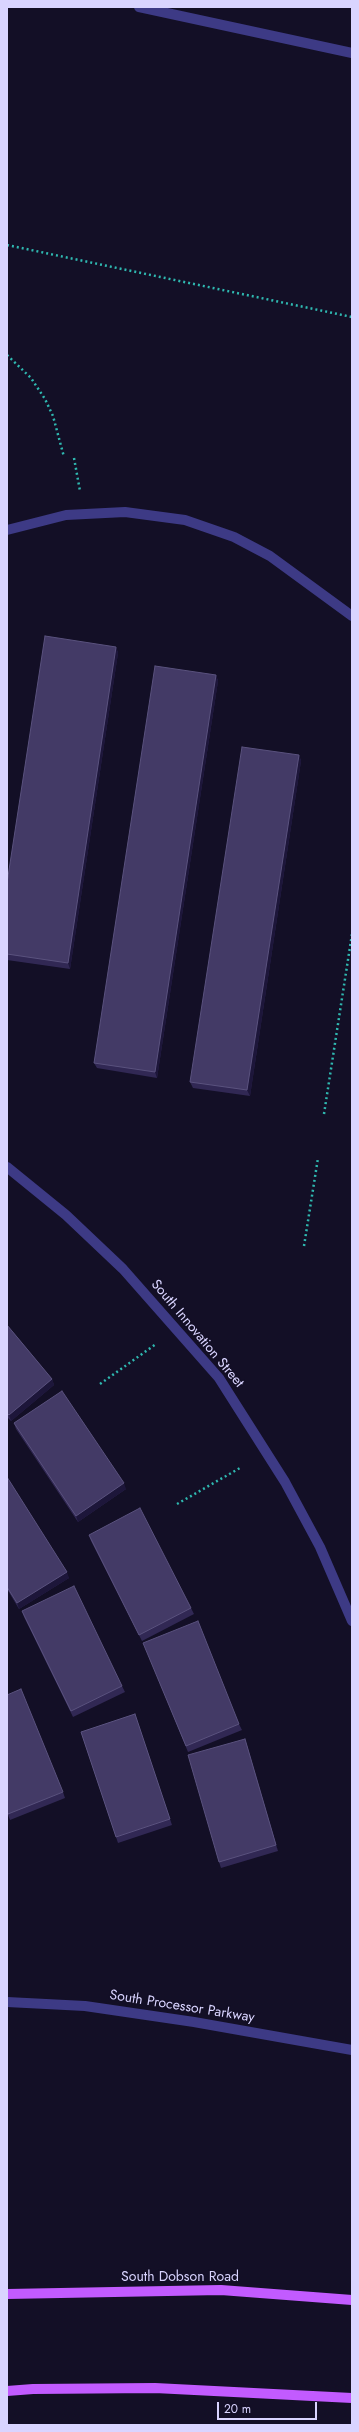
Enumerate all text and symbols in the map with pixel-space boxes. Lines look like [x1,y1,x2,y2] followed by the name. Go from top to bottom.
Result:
[147,1277,247,1391] street label: South Innovation Street
[108,1987,256,2027] street label: South Processor Parkway
[121,2270,239,2286] street label: South Dobson Road
[219,2394,319,2420] scale bar
[224,2400,251,2418] text: 20 m

